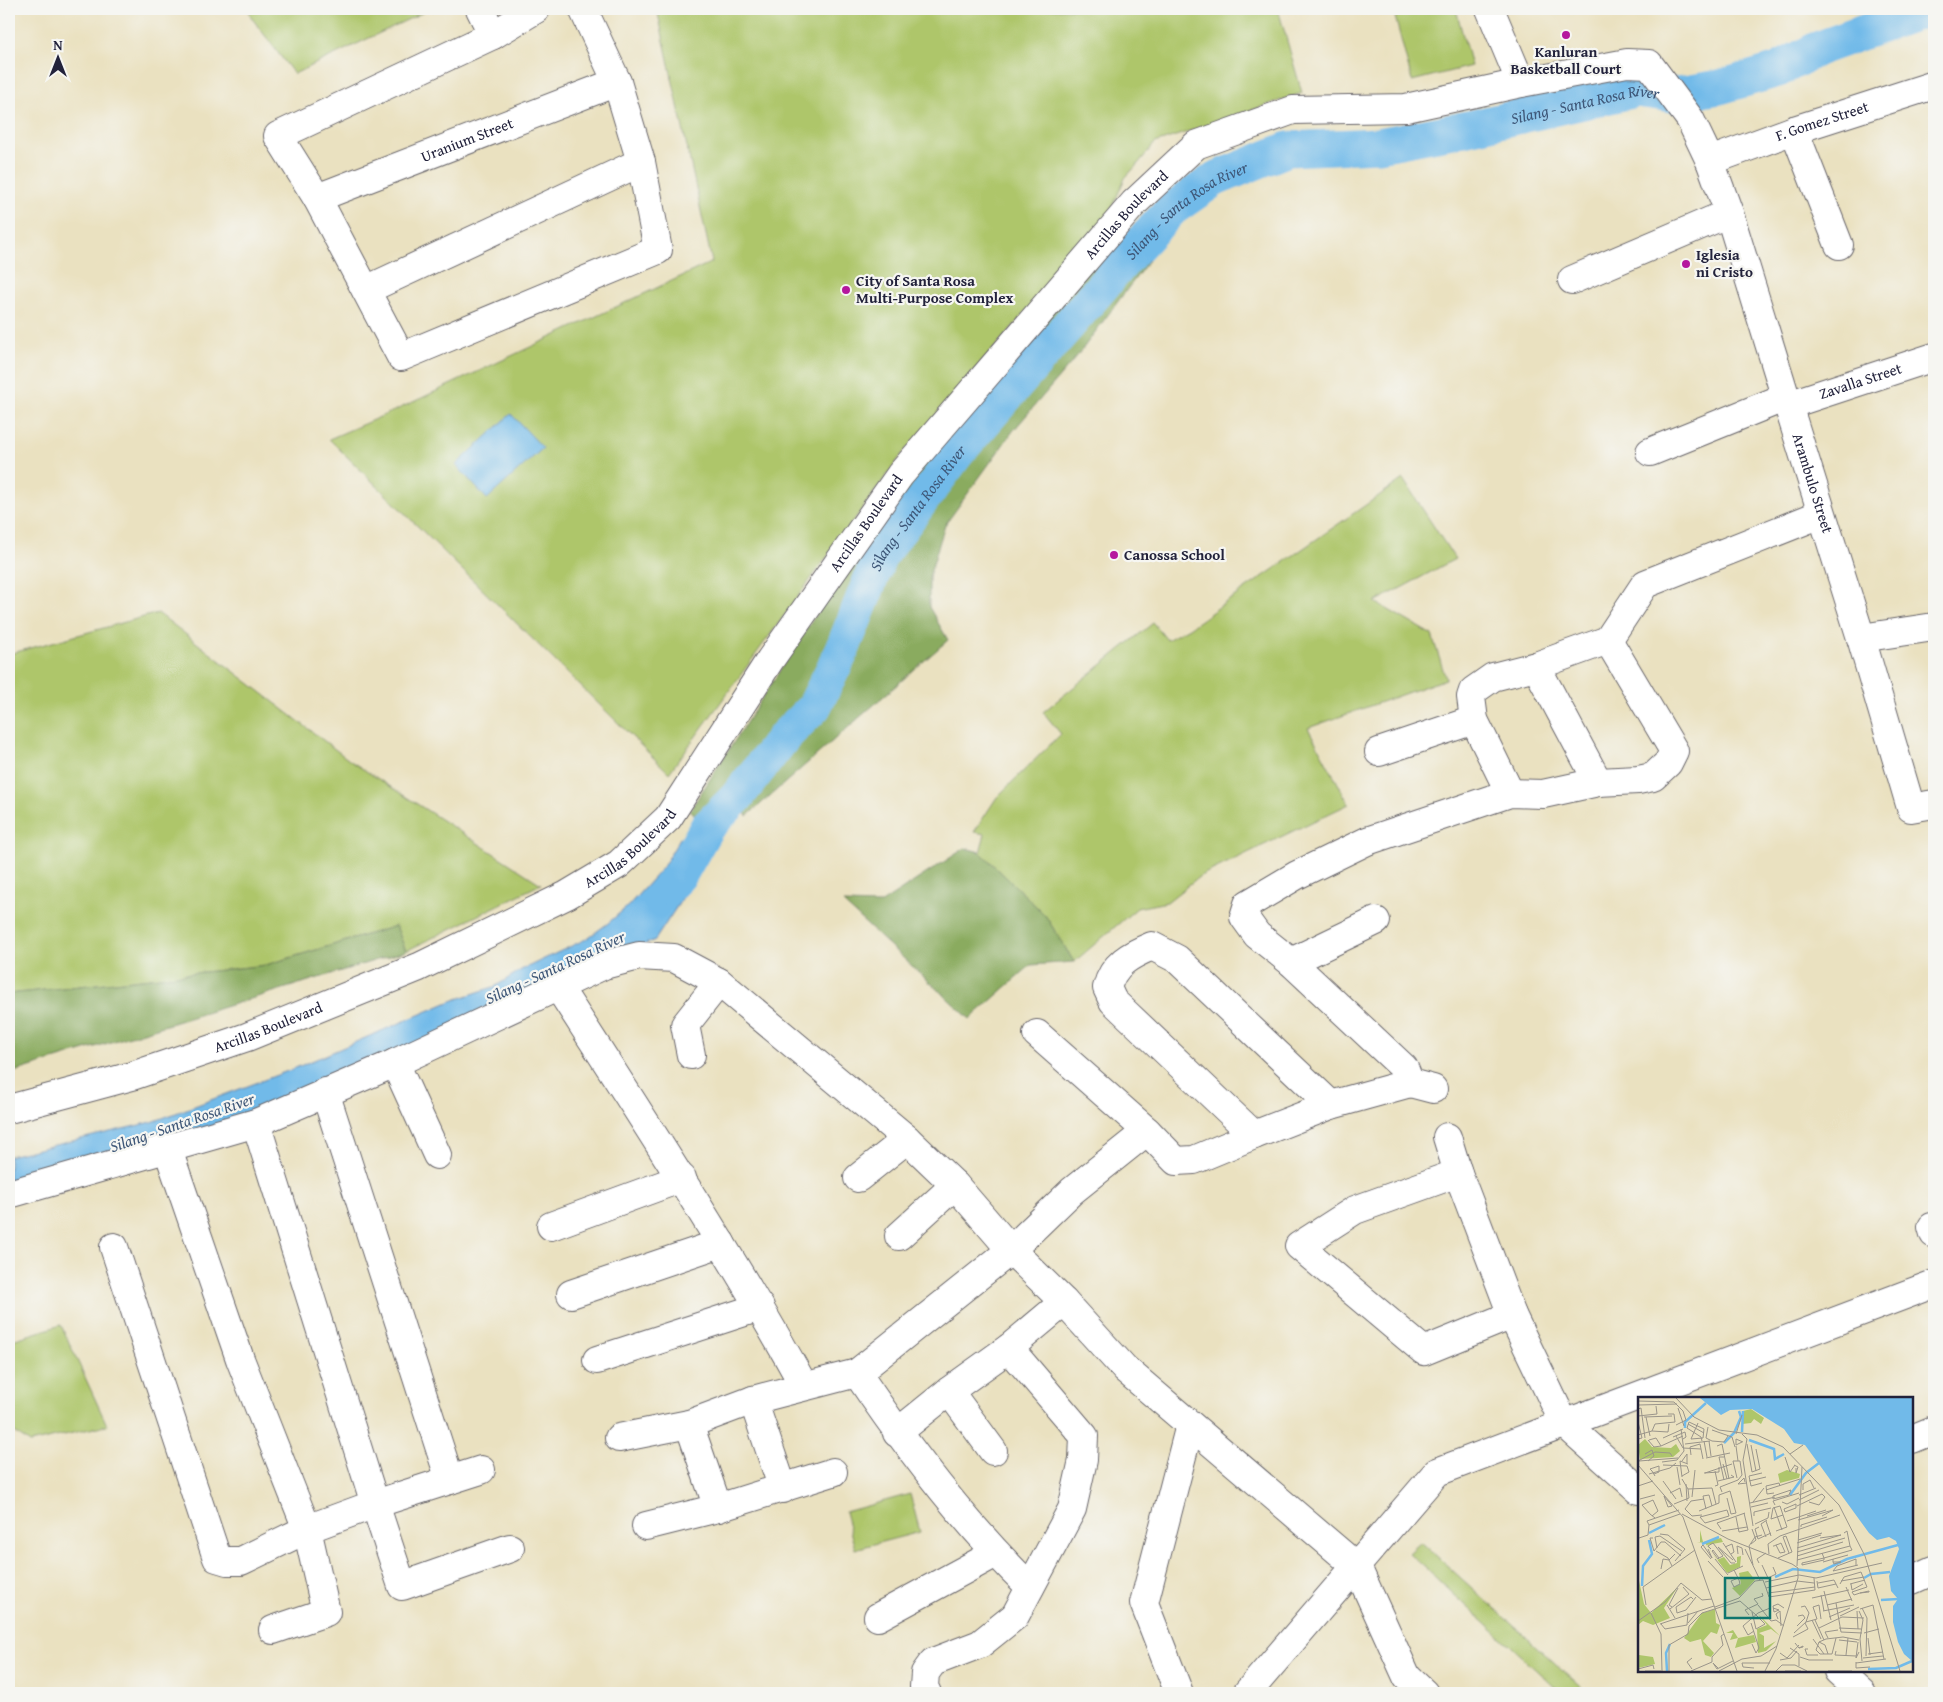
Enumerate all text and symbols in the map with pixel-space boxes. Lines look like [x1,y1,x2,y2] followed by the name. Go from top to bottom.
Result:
[1560,29,1572,41] marker: Kanluran Basketball Court
[32,32,82,82] north arrow
[53,35,63,55] text: N
[1511,41,1622,79] place label: Kanluran Basketball Court
[1508,78,1662,130] water label: Silang - Santa Rosa River
[1773,96,1872,146] street label: F. Gomez Street
[418,112,517,167] street label: Uranium Street
[1119,154,1252,265] water label: Silang - Santa Rosa River
[1079,165,1173,263] street label: Arcillas Boulevard
[1696,244,1753,282] place label: Iglesia ni Cristo
[1680,258,1692,270] marker: Iglesia ni Cristo
[856,270,1013,308] place label: City of Santa Rosa Multi-Purpose Complex
[840,284,852,296] marker: City of Santa Rosa Multi-Purpose Complex
[1816,357,1905,404] street label: Zavalla Street
[1787,431,1839,536] street label: Arambulo Street
[863,438,972,575] water label: Silang - Santa Rosa River
[824,470,907,576] street label: Arcillas Boulevard
[1124,544,1225,565] place label: Canossa School
[1108,549,1120,561] marker: Canossa School
[580,805,681,893] street label: Arcillas Boulevard
[481,924,630,1010] water label: Silang - Santa Rosa River
[211,996,325,1057] street label: Arcillas Boulevard
[106,1086,259,1158] water label: Silang - Santa Rosa River
[1638,1397,1913,1672] inset map

